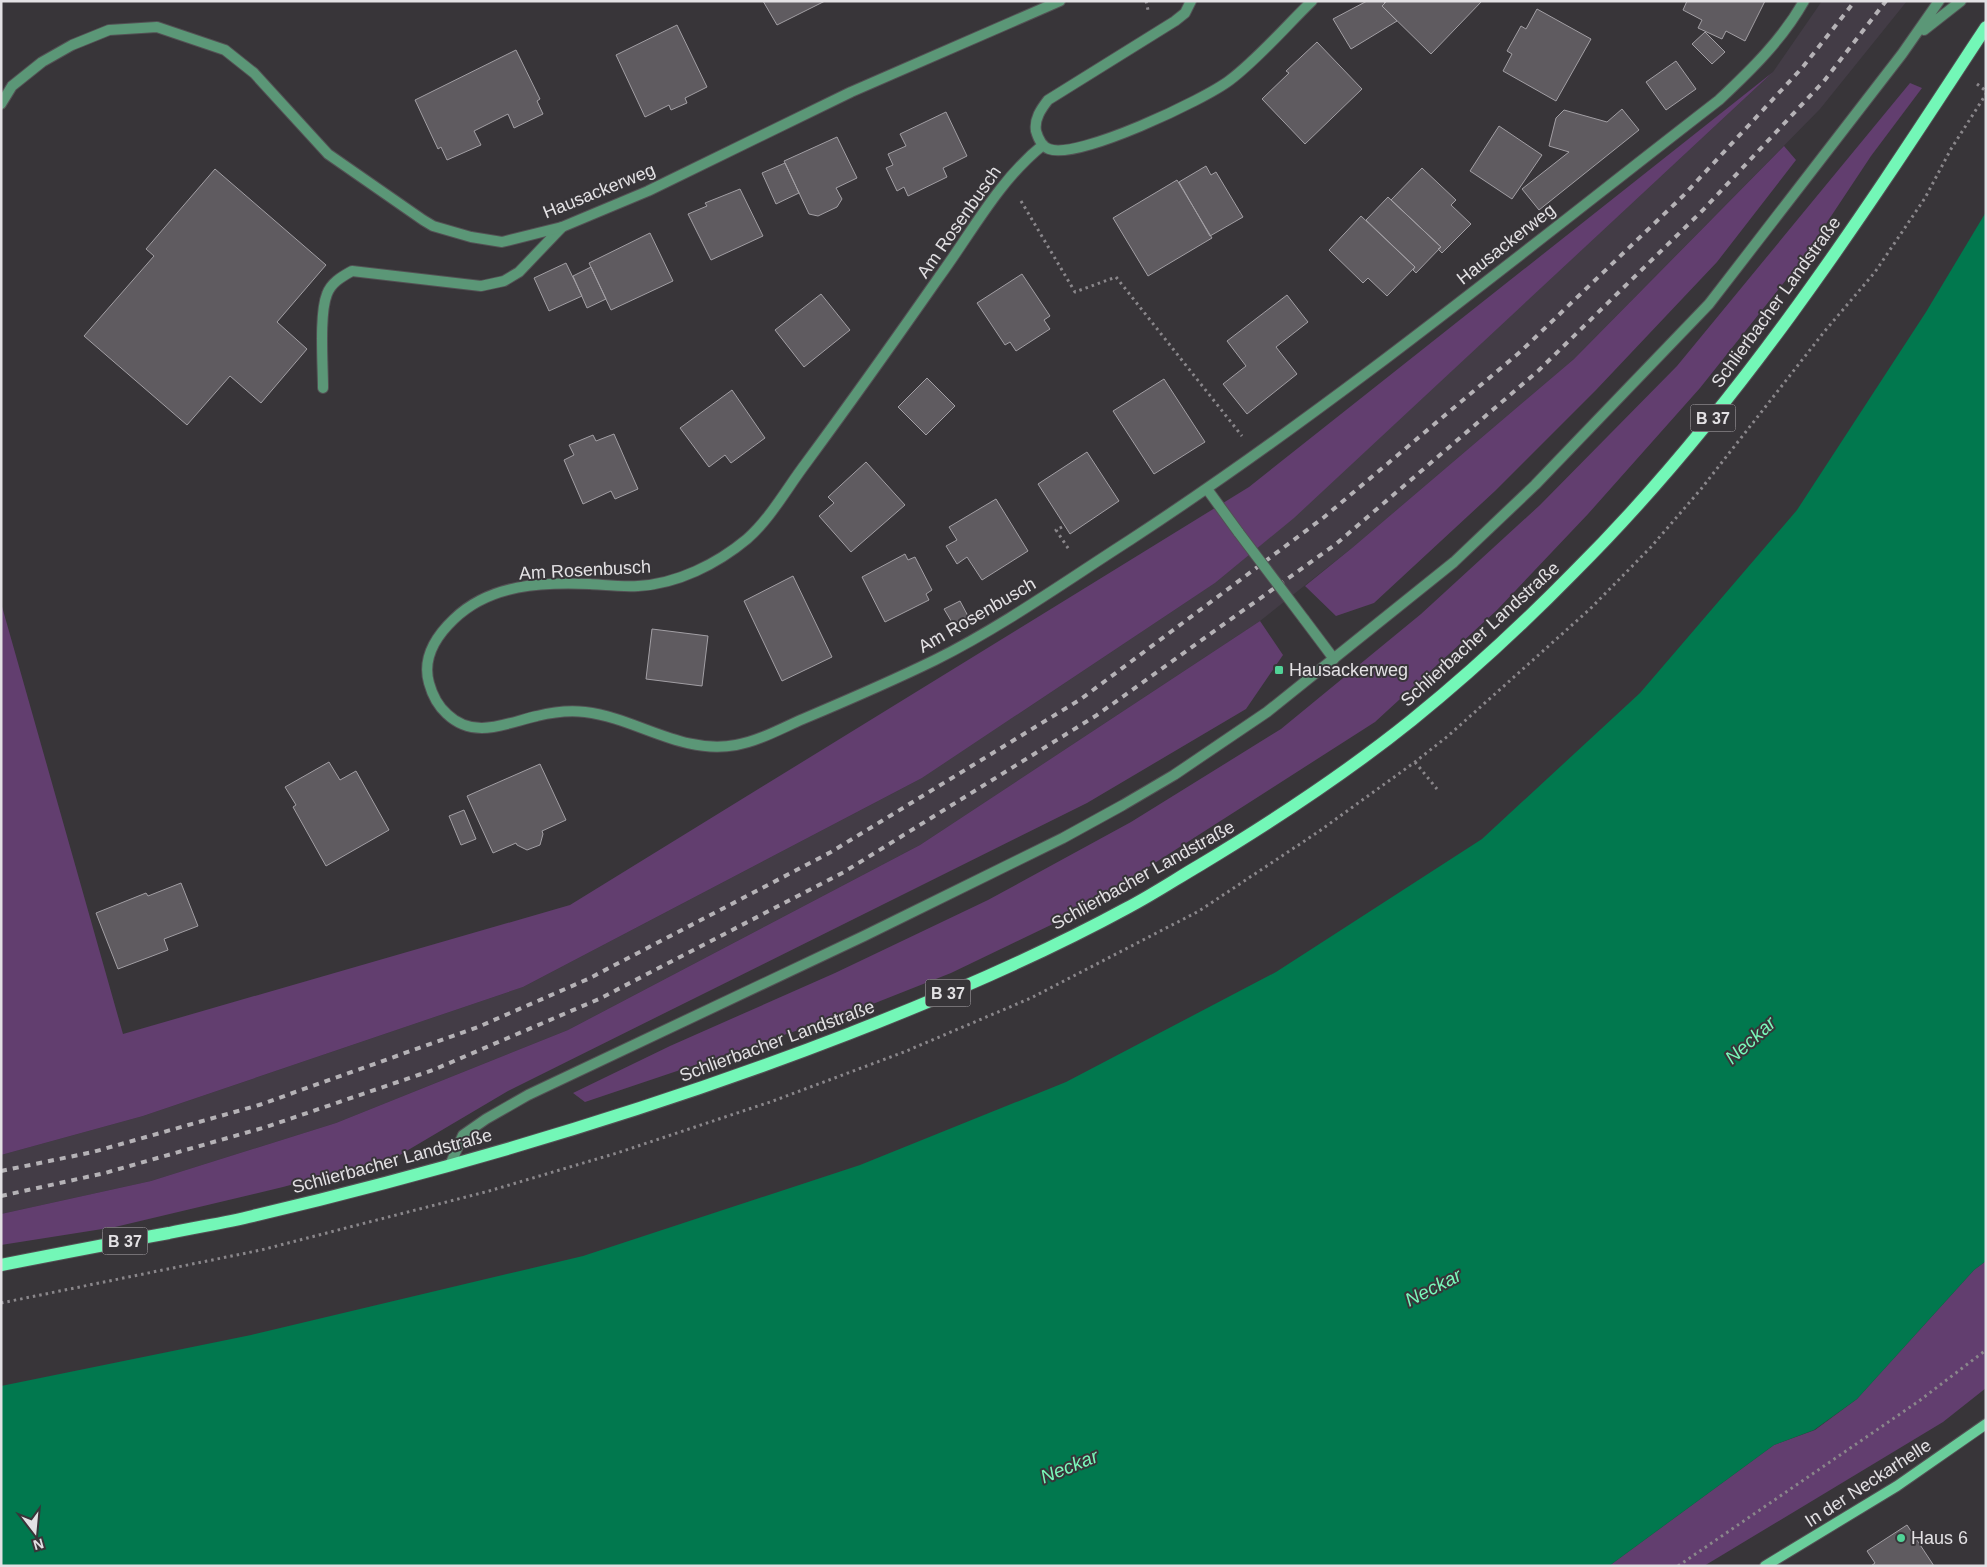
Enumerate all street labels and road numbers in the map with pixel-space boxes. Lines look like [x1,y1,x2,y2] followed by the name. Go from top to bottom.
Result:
[540,159,658,223] street label: Hausackerweg
[913,162,1005,282] street label: Am Rosenbusch
[1453,199,1559,289] street label: Hausackerweg
[1707,213,1845,391] street label: Schlierbacher Landstraße
[1690,404,1736,432] road number: B 37
[519,557,651,583] street label: Am Rosenbusch
[1397,558,1563,710] street label: Schlierbacher Landstraße
[915,573,1039,657] street label: Am Rosenbusch
[1048,816,1238,934] street label: Schlierbacher Landstraße
[926,980,970,1006] road number: B 37
[677,996,877,1086] street label: Schlierbacher Landstraße
[290,1125,494,1197] street label: Schlierbacher Landstraße
[102,1228,148,1254] road number: B 37
[1801,1435,1935,1531] street label: In der Neckarhelle

